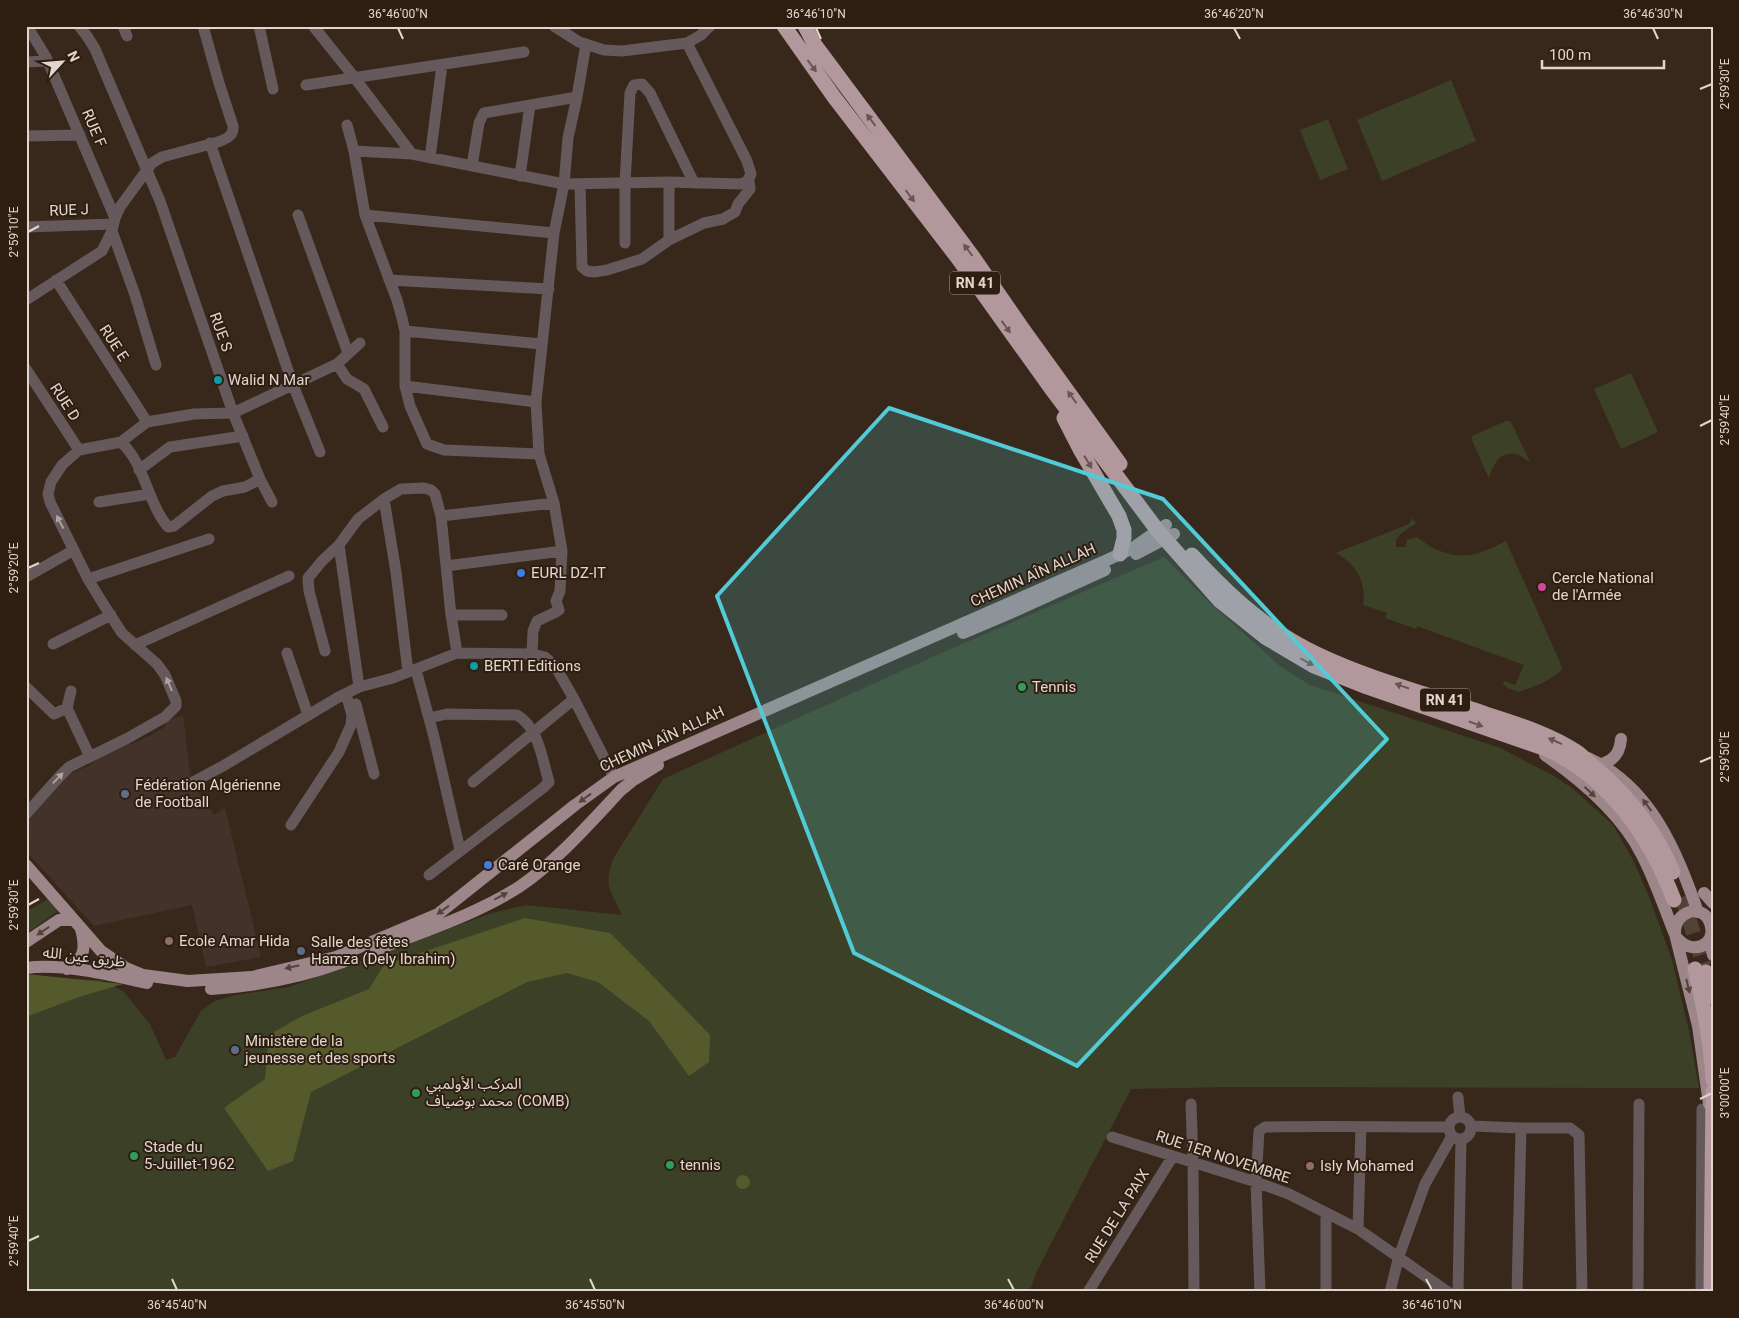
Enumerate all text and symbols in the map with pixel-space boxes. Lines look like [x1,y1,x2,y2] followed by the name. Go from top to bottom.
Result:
[368,7,428,21] text: 36°46'00"N
[786,7,846,21] text: 36°46'10"N
[1204,7,1264,21] text: 36°46'20"N
[1623,7,1683,21] text: 36°46'30"N
[38,38,88,88] north arrow
[1542,38,1664,70] scale bar
[1549,46,1591,64] text: 100 m
[64,48,83,64] text: N
[1718,58,1732,109] text: 2°59'30"E
[807,59,818,72] one-way arrow
[78,106,110,150] street label: RUE F
[866,113,876,127] one-way arrow
[904,189,915,202] one-way arrow
[49,200,89,220] street label: RUE J
[7,206,21,257] text: 2°59'10"E
[963,243,973,257] one-way arrow
[950,272,1000,294] road number: RN 41
[206,310,236,354] street label: RUE S
[1001,320,1011,334] one-way arrow
[96,321,133,365] street label: RUE E
[228,371,309,389] place label: Walid N Mar
[212,374,224,386] marker: Walid N Mar
[46,380,84,424] street label: RUE D
[1067,390,1077,404] one-way arrow
[1718,394,1732,445] text: 2°59'40"E
[1083,455,1092,468] one-way arrow
[56,515,64,529] one-way arrow
[967,539,1099,611] street label: CHEMIN AÎN ALLAH
[7,542,21,593] text: 2°59'20"E
[531,564,606,582] place label: EURL DZ-IT
[515,567,527,579] marker: EURL DZ-IT
[1552,569,1654,604] place label: Cercle National de l'Armée
[1536,581,1548,593] marker: Cercle National de l'Armée
[484,657,581,675] place label: BERTI Editions
[1300,658,1314,666] one-way arrow
[468,660,480,672] marker: BERTI Editions
[165,677,173,691] one-way arrow
[1032,678,1076,696] place label: Tennis
[1016,681,1028,693] marker: Tennis
[1395,682,1410,689] one-way arrow
[1420,688,1470,712] road number: RN 41
[597,702,727,776] street label: CHEMIN AÎN ALLAH
[1468,721,1483,728] one-way arrow
[1718,731,1732,782] text: 2°59'50"E
[1548,736,1562,744] one-way arrow
[52,772,64,784] one-way arrow
[135,776,281,811] place label: Fédération Algérienne de Football
[1584,786,1596,798] one-way arrow
[119,788,131,800] marker: Fédération Algérienne de Football
[578,793,592,803] one-way arrow
[1641,799,1652,812] one-way arrow
[498,856,581,874] place label: Caré Orange
[482,859,494,871] marker: Caré Orange
[7,879,21,930] text: 2°59'30"E
[494,892,508,901] one-way arrow
[437,904,450,914] one-way arrow
[36,926,49,936] one-way arrow
[179,932,290,950] place label: Ecole Amar Hida
[311,933,455,968] place label: Salle des fêtes Hamza (Dely Ibrahim)
[163,935,175,947] marker: Ecole Amar Hida
[42,943,126,972] street label: طريق عين الله
[295,945,307,957] marker: Salle des fêtes Hamza (Dely Ibrahim)
[285,963,300,971] one-way arrow
[1684,978,1692,993] one-way arrow
[244,1032,395,1067] place label: Ministère de la jeunesse et des sports
[229,1044,241,1056] marker: Ministère de la jeunesse et des sports
[1718,1067,1732,1118] text: 3°00'00"E
[426,1075,570,1110] place label: المركب الأولمبي محمد بوضياف (COMB)
[410,1087,422,1099] marker: المركب الأولمبي محمد بوضياف (COMB)
[1154,1127,1293,1187] street label: RUE 1ER NOVEMBRE
[144,1138,235,1173] place label: Stade du 5-Juillet-1962
[128,1150,140,1162] marker: Stade du 5-Juillet-1962
[680,1156,721,1174] place label: tennis
[1320,1157,1414,1175] place label: Isly Mohamed
[664,1159,676,1171] marker: tennis
[1304,1160,1316,1172] marker: Isly Mohamed
[1081,1165,1153,1266] street label: RUE DE LA PAIX
[7,1215,21,1266] text: 2°59'40"E
[147,1298,207,1312] text: 36°45'40"N
[565,1298,625,1312] text: 36°45'50"N
[984,1298,1044,1312] text: 36°46'00"N
[1402,1298,1462,1312] text: 36°46'10"N

